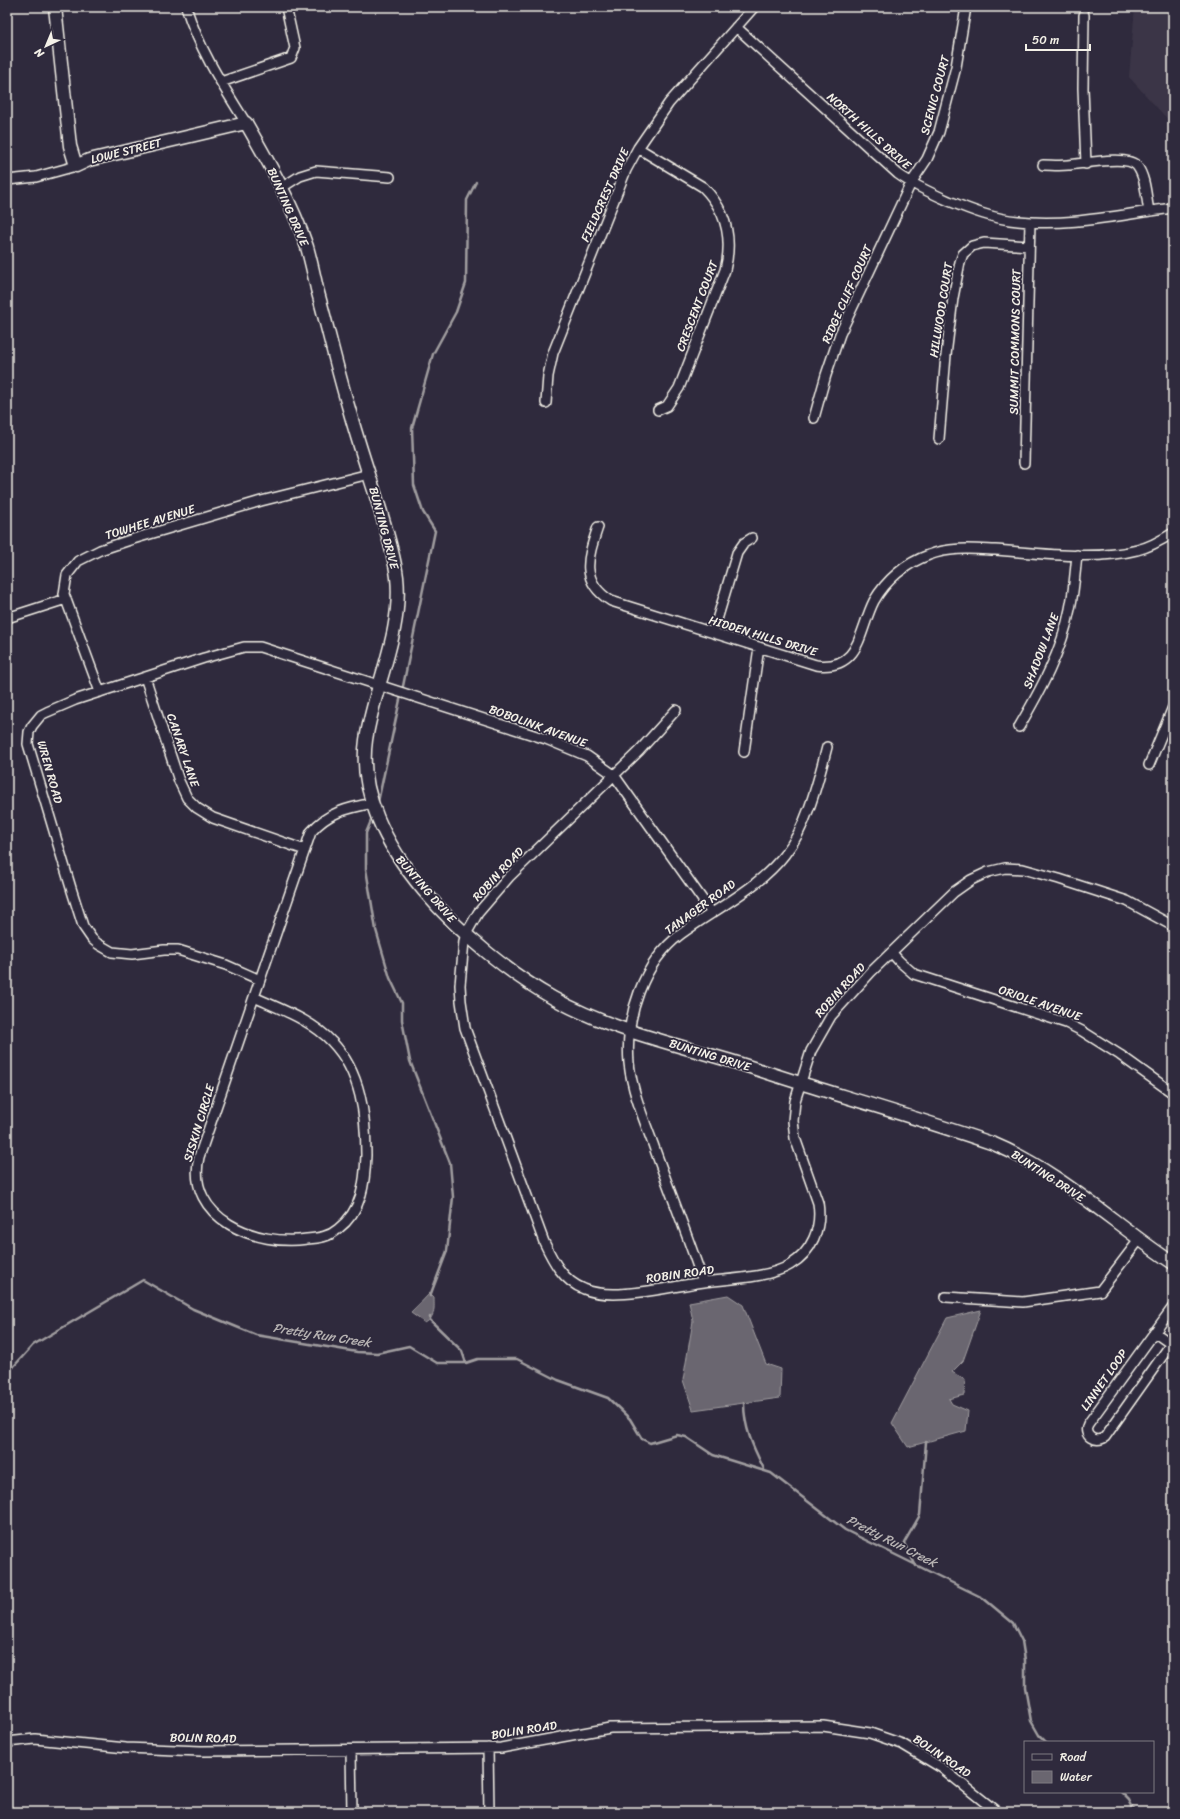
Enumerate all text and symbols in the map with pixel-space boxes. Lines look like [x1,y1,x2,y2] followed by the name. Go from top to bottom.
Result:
[26,26,66,66] north arrow
[1026,26,1090,52] scale bar
[1032,29,1059,51] text: 50 m
[30,43,49,63] text: N
[914,52,957,137] street label: SCENIC COURT
[822,87,917,176] street label: NORTH HILLS DRIVE
[88,131,165,170] street label: LOWE STREET
[574,143,636,246] street label: FIELDCREST DRIVE
[261,164,316,251] street label: BUNTING DRIVE
[815,240,879,347] street label: RIDGE CLIFF COURT
[670,256,725,355] street label: CRESCENT COURT
[923,260,959,359] street label: HILLWOOD COURT
[1003,268,1027,415] street label: SUMMIT COMMONS COURT
[362,484,406,573] street label: BUNTING DRIVE
[102,497,199,546] street label: TOWHEE AVENUE
[706,609,821,663] street label: HIDDEN HILLS DRIVE
[1016,609,1066,692] street label: SHADOW LANE
[486,698,591,754] street label: BOBOLINK AVENUE
[160,710,206,791] street label: CANARY LANE
[30,738,70,807] street label: WREN ROAD
[467,841,530,906] street label: ROBIN ROAD
[390,850,463,929] street label: BUNTING DRIVE
[660,873,740,941] street label: TANAGER ROAD
[809,957,872,1023] street label: ROBIN ROAD
[996,979,1086,1028] street label: ORIOLE AVENUE
[666,1032,755,1078] street label: BUNTING DRIVE
[177,1080,222,1165] street label: SISKIN CIRCLE
[1007,1144,1091,1209] street label: BUNTING DRIVE
[645,1258,716,1290] street label: ROBIN ROAD
[271,1316,375,1354] water label: Pretty Run Creek
[1074,1344,1134,1416] street label: LINNET LOOP
[843,1508,943,1575] water label: Pretty Run Creek
[490,1714,559,1746] street label: BOLIN ROAD
[170,1726,237,1750] street label: BOLIN ROAD
[908,1728,976,1784] street label: BOLIN ROAD
[1024,1741,1154,1793] legend
[1060,1746,1087,1768] text: Road
[1060,1766,1093,1788] text: Water

